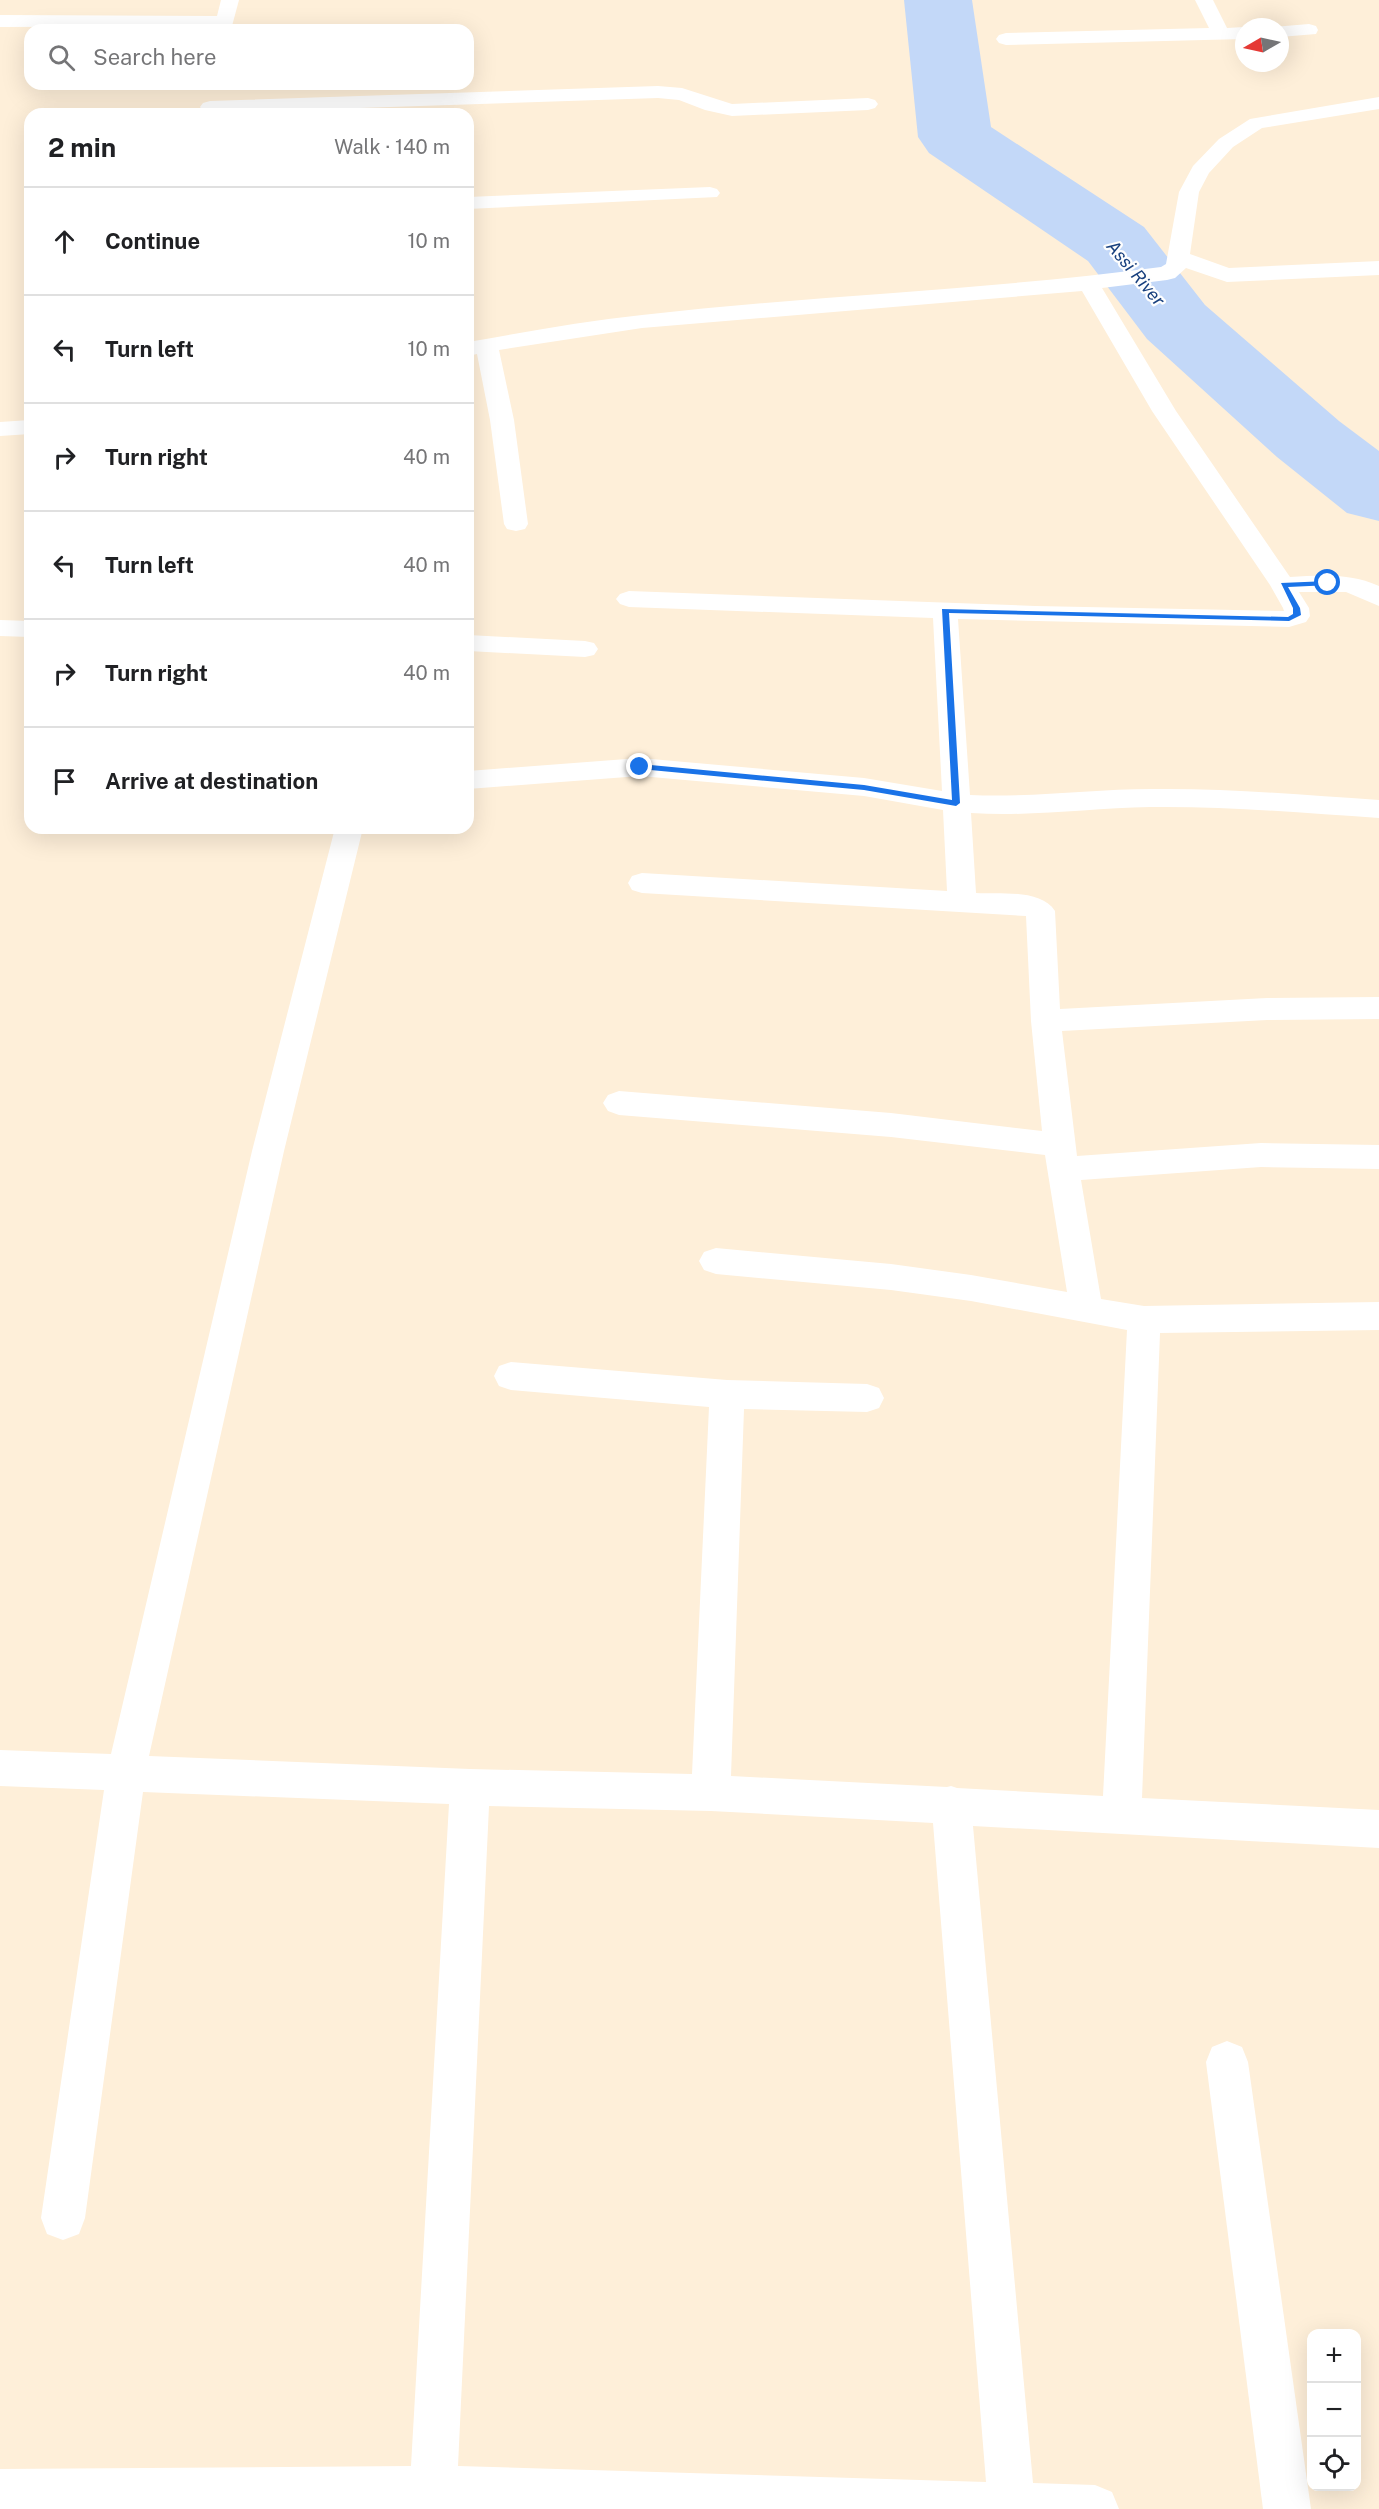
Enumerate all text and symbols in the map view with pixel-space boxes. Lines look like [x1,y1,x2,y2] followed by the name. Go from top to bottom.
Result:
[1235,18,1289,72] north arrow
[24,24,474,90] search box
[45,41,78,74] icon: search
[93,44,217,70] text: Search here
[48,132,116,163] text: 2 min
[334,135,450,159] text: Walk · 140 m
[48,225,81,258] icon: ahead
[105,228,200,254] text: Continue
[407,229,450,253] text: 10 m
[1102,236,1170,310] water label: Assi River
[48,333,81,366] icon: left
[105,336,194,362] text: Turn left
[407,337,450,361] text: 10 m
[48,441,81,474] icon: right
[105,444,208,470] text: Turn right
[403,445,450,469] text: 40 m
[48,549,81,582] icon: left
[105,552,194,578] text: Turn left
[403,553,450,577] text: 40 m
[1314,569,1340,595] route start
[48,657,81,690] icon: right
[105,660,208,686] text: Turn right
[403,661,450,685] text: 40 m
[626,753,652,779] route end
[48,765,81,798] icon: arrive
[105,768,318,794] text: Arrive at destination
[1307,2329,1361,2491] map controls
[1307,2329,1361,2383] button: +
[1307,2383,1361,2437] button: −
[1307,2437,1361,2491] button: locate

